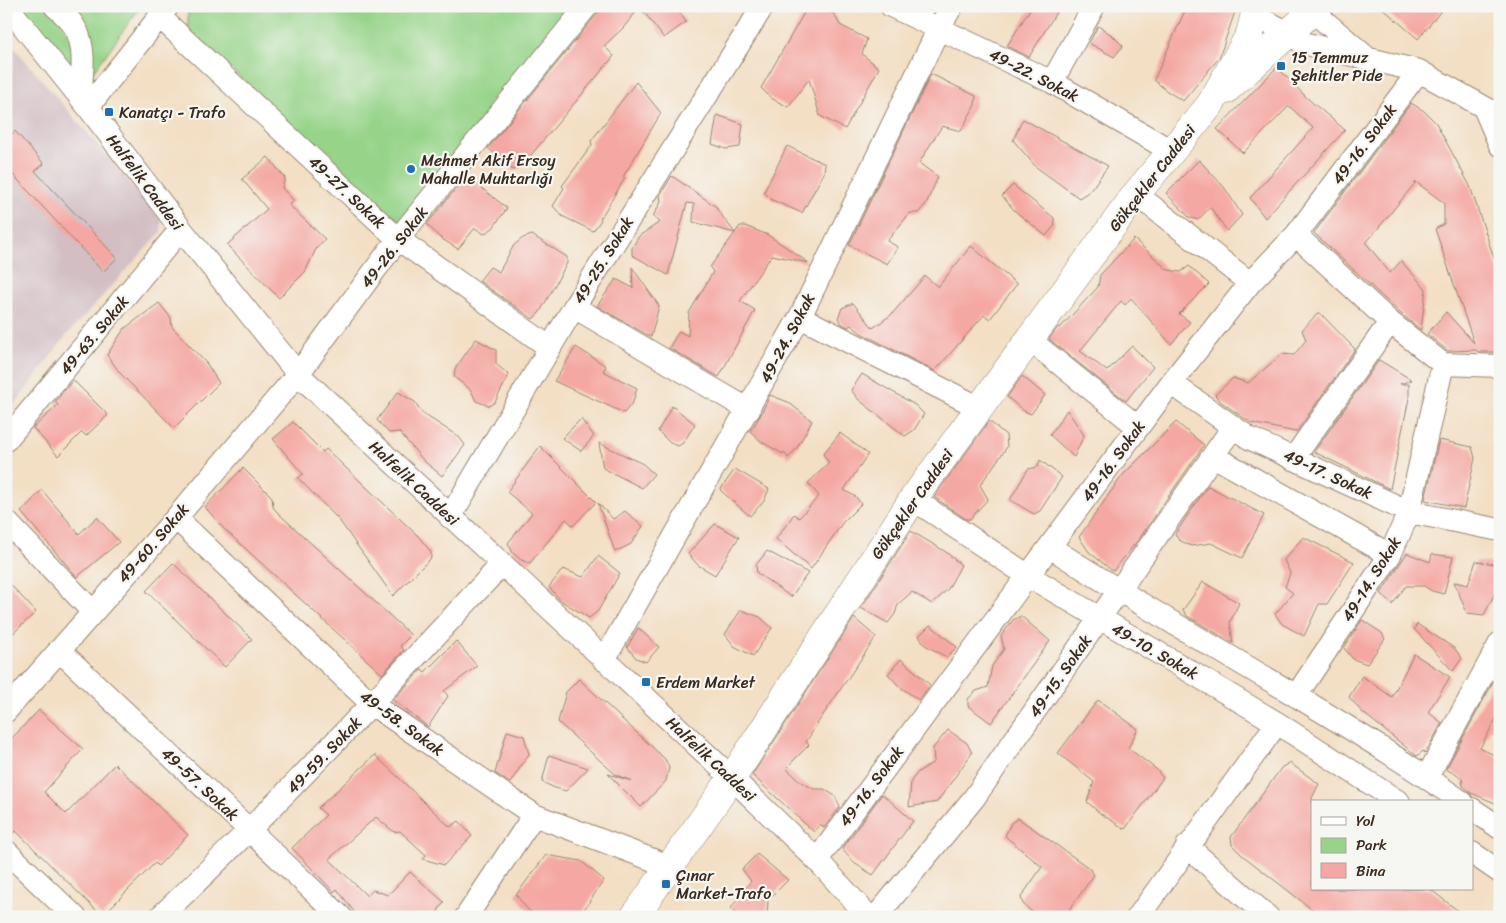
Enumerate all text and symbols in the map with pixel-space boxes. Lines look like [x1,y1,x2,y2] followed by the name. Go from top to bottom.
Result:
[984,40,1085,110] street label: 49-22. Sokak
[1291,43,1383,90] place label: 15 Temmuz Şehitler Pide
[1275,60,1287,72] marker: 15 Temmuz Şehitler Pide
[1324,97,1405,191] street label: 49-16. Sokak
[119,98,226,127] place label: Kanatçı - Trafo
[103,106,115,118] marker: Kanatçı - Trafo
[1101,118,1204,238] street label: Gökçekler Caddesi
[99,127,192,237] street label: Halfelik Caddesi
[421,146,556,193] place label: Mehmet Akif Ersoy Mahalle Muhtarlığı
[301,148,393,236] street label: 49-27. Sokak
[405,163,417,175] marker: Mehmet Akif Ersoy Mahalle Muhtarlığı
[352,199,436,294] street label: 49-26. Sokak
[565,210,642,309] street label: 49-25. Sokak
[751,287,823,388] street label: 49-24. Sokak
[52,288,137,382] street label: 49-63. Sokak
[1073,413,1153,508] street label: 49-16. Sokak
[362,433,467,533] street label: Halfelik Caddesi
[1279,441,1378,508] street label: 49-17. Sokak
[863,442,961,565] street label: Gökçekler Caddesi
[110,496,197,590] street label: 49-60. Sokak
[1333,530,1409,628] street label: 49-14. Sokak
[1106,614,1204,688] street label: 49-10. Sokak
[1021,628,1100,724] street label: 49-15. Sokak
[656,668,755,697] place label: Erdem Market
[640,676,652,688] marker: Erdem Market
[353,682,451,764] street label: 49-58. Sokak
[279,709,369,801] street label: 49-59. Sokak
[659,709,764,809] street label: Halfelik Caddesi
[831,739,912,833] street label: 49-16. Sokak
[154,740,246,828] street label: 49-57. Sokak
[1311,800,1474,890] legend
[1356,808,1375,834] text: Yol
[1356,832,1387,858] text: Park
[1356,858,1386,884] text: Bina
[676,861,771,908] place label: Çınar Market-Trafo
[660,878,672,890] marker: Çınar Market-Trafo

